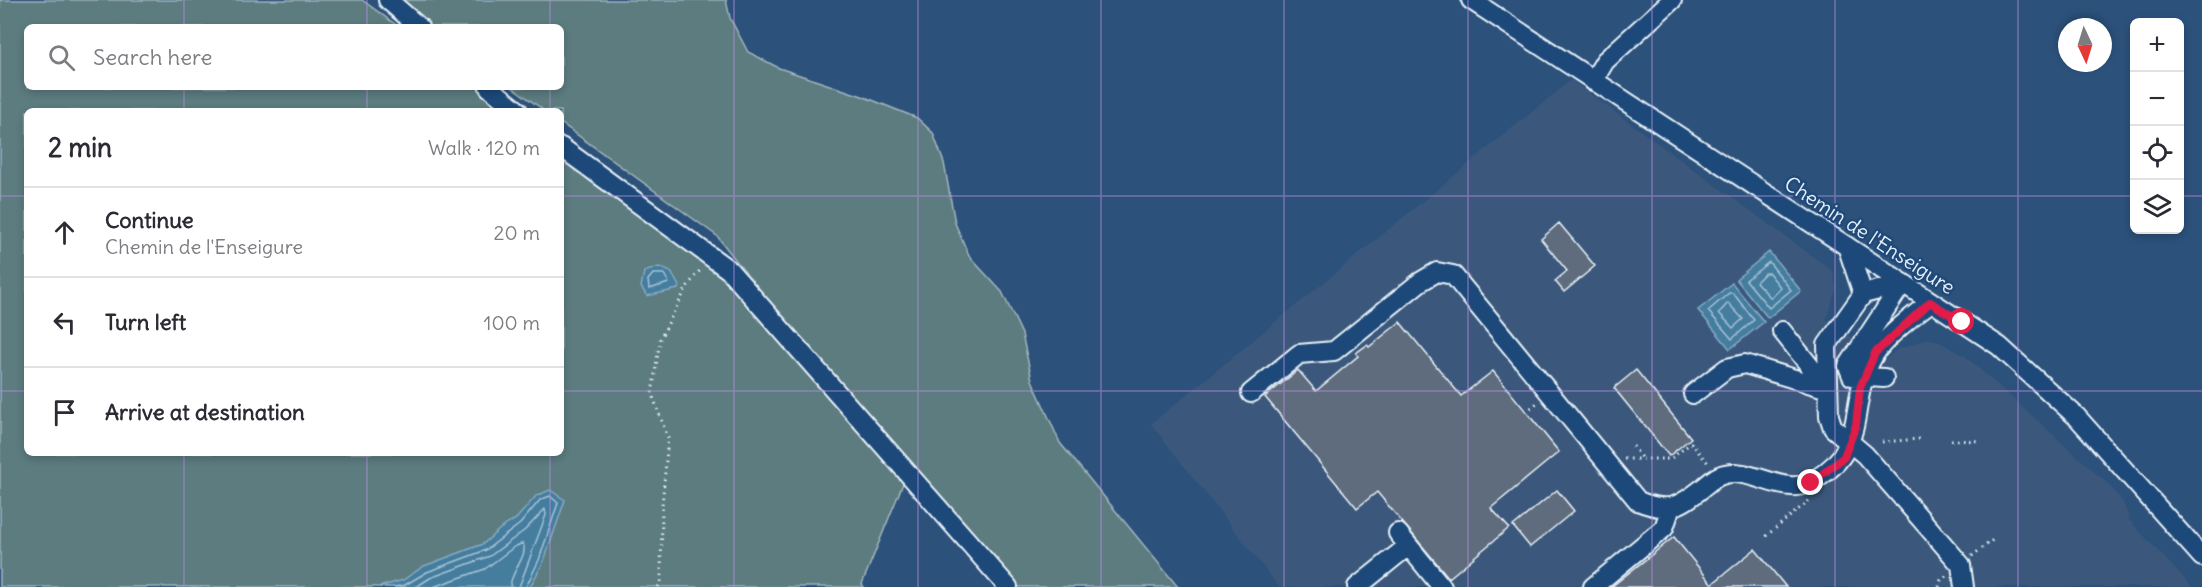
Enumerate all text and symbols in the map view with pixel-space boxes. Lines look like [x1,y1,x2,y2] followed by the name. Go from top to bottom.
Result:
[2058,18,2112,72] north arrow
[2130,18,2184,234] map controls
[2130,18,2184,72] button: +
[24,24,564,90] search box
[45,41,78,74] icon: search
[93,43,212,71] text: Search here
[2130,72,2184,126] button: −
[2130,126,2184,180] button: locate
[48,131,112,164] text: 2 min
[428,135,540,160] text: Walk · 120 m
[1780,171,1960,299] street label: Chemin de l'Enseigure
[2130,180,2184,234] button: layers
[105,206,194,234] text: Continue
[48,216,81,249] icon: ahead
[494,220,540,245] text: 20 m
[105,234,303,259] text: Chemin de l'Enseigure
[48,306,81,339] icon: left
[105,308,186,336] text: Turn left
[1948,308,1974,334] route start
[483,310,540,335] text: 100 m
[48,396,81,429] icon: arrive
[105,398,305,426] text: Arrive at destination
[1797,469,1823,495] route end

